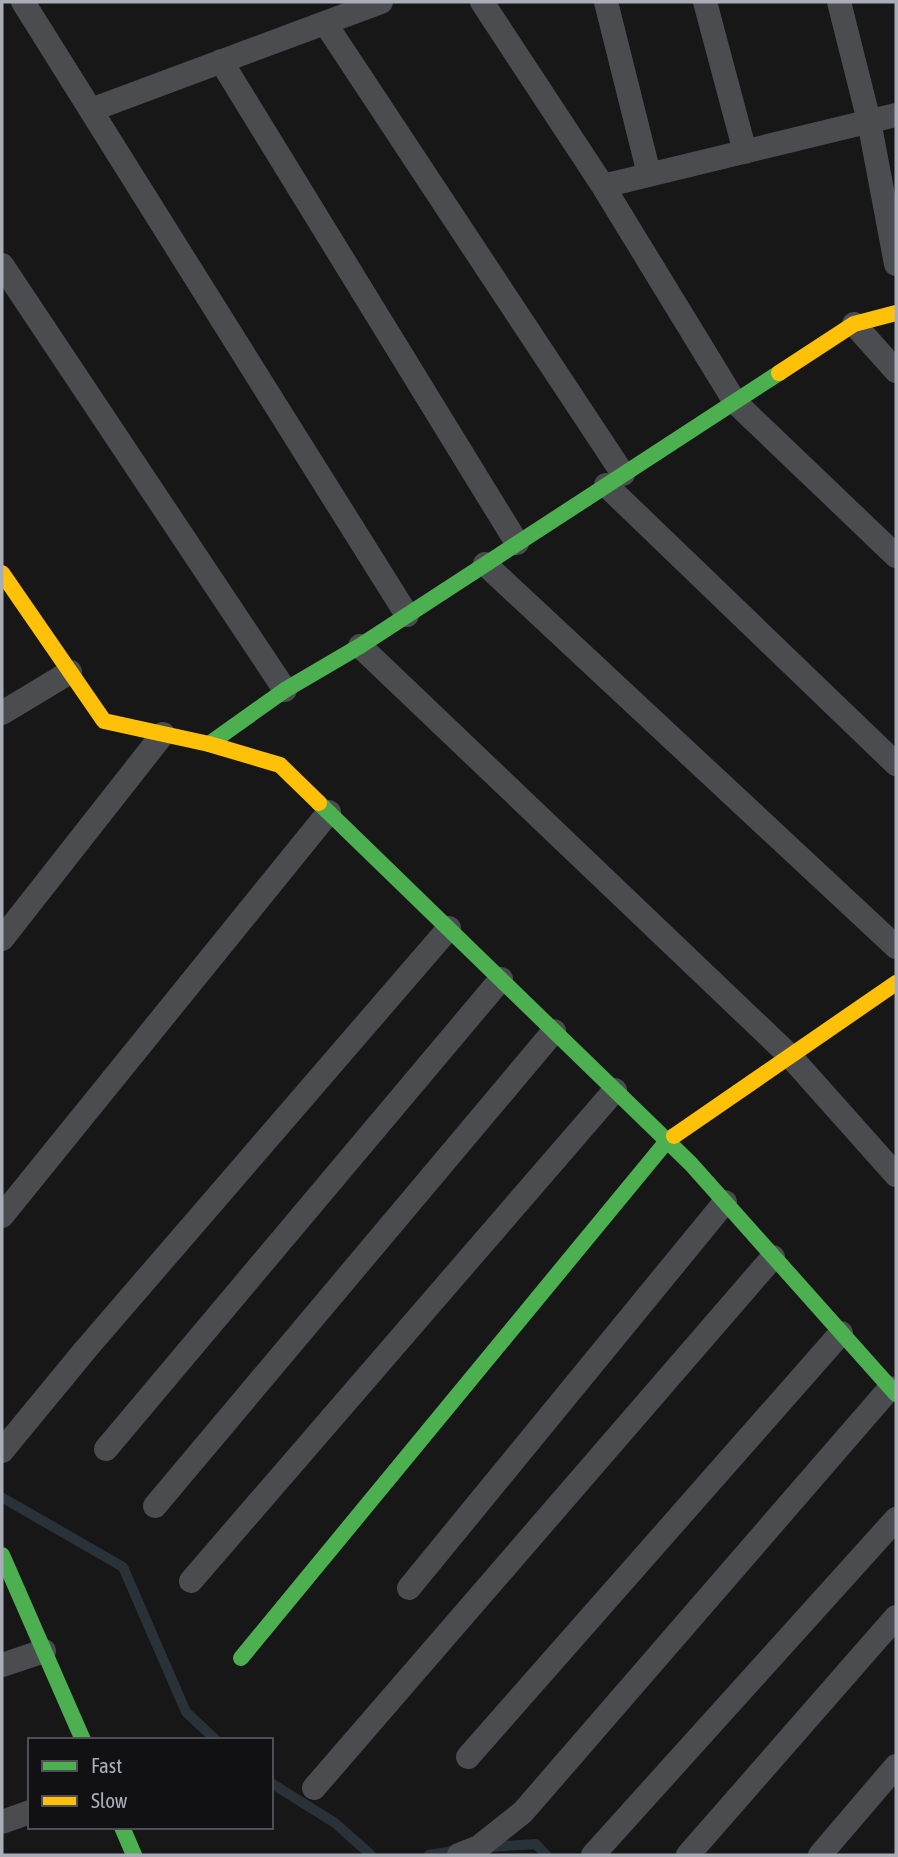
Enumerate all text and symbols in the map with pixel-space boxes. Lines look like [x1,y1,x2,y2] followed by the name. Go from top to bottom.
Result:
[28,1738,273,1829] legend
[91,1753,122,1777] text: Fast
[91,1788,128,1812] text: Slow

